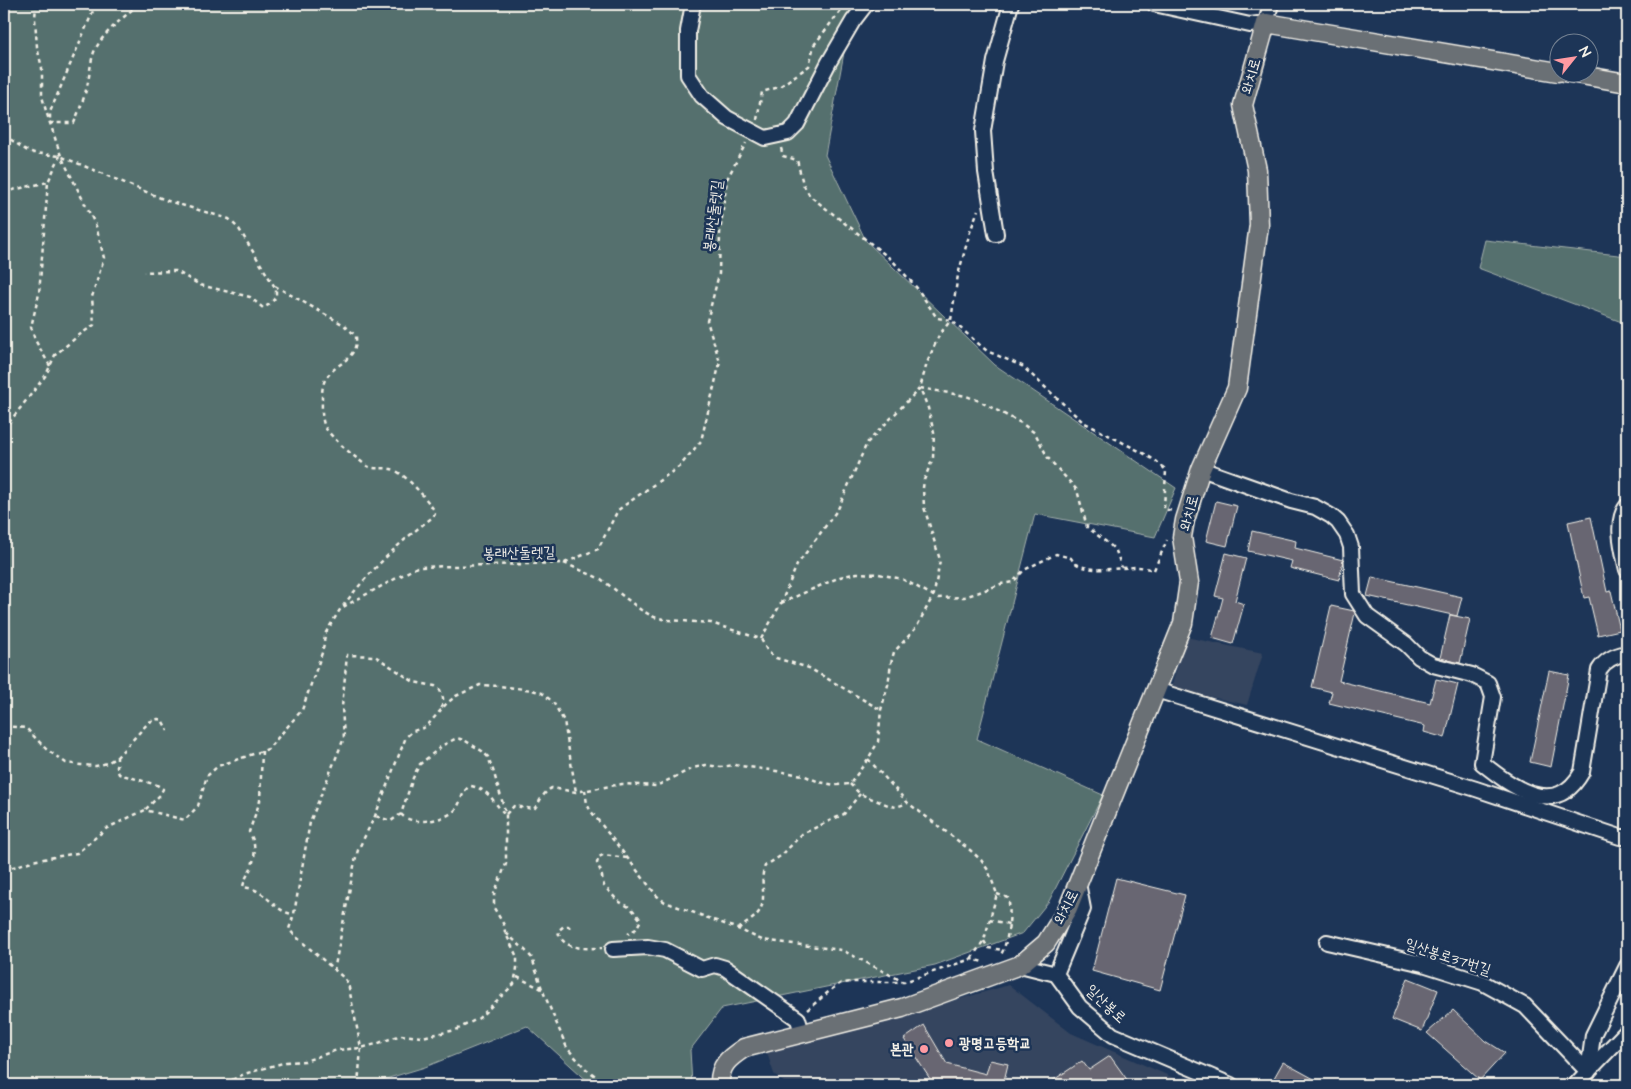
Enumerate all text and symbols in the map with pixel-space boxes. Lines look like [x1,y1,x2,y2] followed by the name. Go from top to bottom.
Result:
[1548,32,1598,82] north arrow
[1574,43,1595,61] text: N
[1236,56,1266,96] street label: 와치로
[698,179,728,253] street label: 봉래산둘렛길
[1174,493,1204,533] street label: 와치로
[483,542,555,564] street label: 봉래산둘렛길
[1048,886,1084,928] street label: 와치로
[1402,933,1494,981] street label: 일산봉로37번길
[1081,980,1131,1028] street label: 일산봉로
[958,1033,1031,1054] place label: 광명고등학교
[943,1037,955,1049] marker: 광명고등학교
[890,1039,914,1060] place label: 본관
[918,1043,930,1055] marker: 본관

